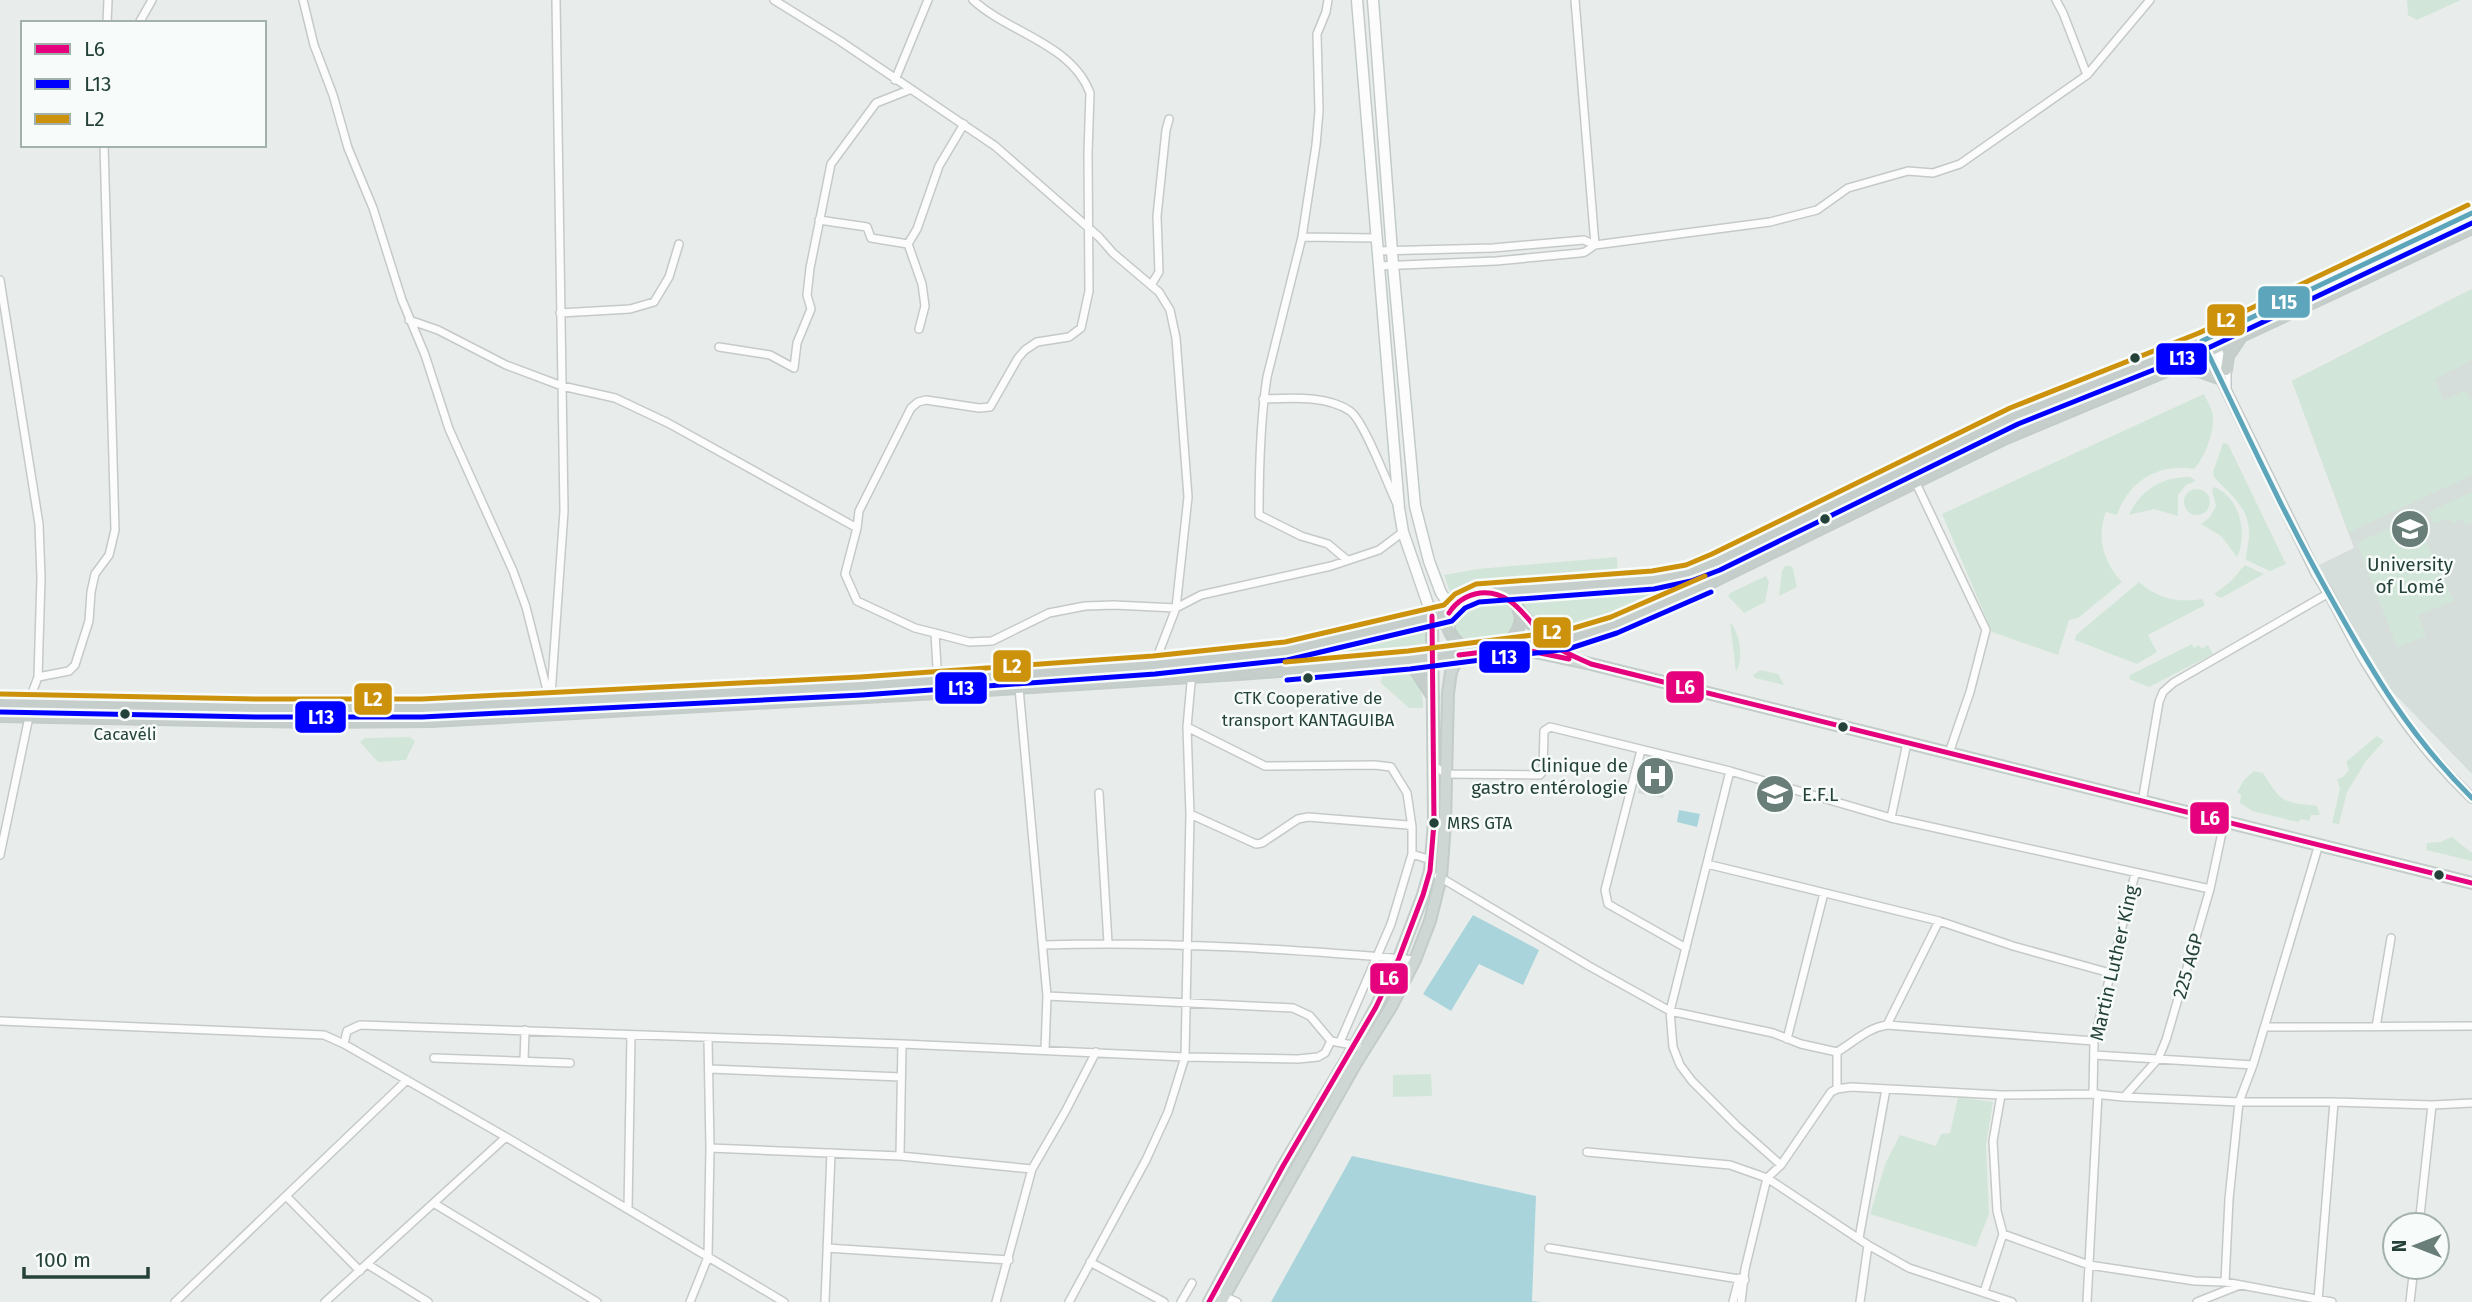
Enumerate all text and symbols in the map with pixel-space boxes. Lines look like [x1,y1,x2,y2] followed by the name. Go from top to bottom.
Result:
[21,21,266,147] legend
[84,36,105,62] text: L6
[84,71,112,97] text: L13
[84,106,105,132] text: L2
[2257,285,2311,319] line badge: L15
[2271,291,2297,314] text: L15
[2206,303,2246,337] line badge: L2
[2216,309,2236,332] text: L2
[2155,342,2208,376] line badge: L13
[2169,347,2195,370] text: L13
[2128,351,2142,365] unlabelled marker
[2389,508,2431,550] school or university icon: University of Lomé
[1818,512,1832,526] unlabelled marker
[2367,553,2454,598] place label: University of Lomé
[1532,616,1572,649] line badge: L2
[1542,621,1562,644] text: L2
[1478,640,1531,674] line badge: L13
[1491,646,1517,669] text: L13
[992,649,1032,683] line badge: L2
[1002,655,1022,678] text: L2
[1665,670,1705,704] line badge: L6
[934,671,988,705] line badge: L13
[1301,671,1315,685] marker: CTK Cooperative de transport KANTAGUIBA
[1675,676,1695,699] text: L6
[948,677,974,700] text: L13
[353,682,393,716] line badge: L2
[363,688,383,711] text: L2
[1222,688,1394,731] place label: CTK Cooperative de transport KANTAGUIBA
[294,700,347,734] line badge: L13
[308,706,334,729] text: L13
[118,707,132,721] marker: Cacavéli
[1836,720,1850,734] unlabelled marker
[94,724,156,745] place label: Cacavéli
[1471,754,1628,799] place label: Clinique de gastro entérologie
[1634,755,1676,797] hospital icon: Clinique de gastro entérologie
[1754,773,1796,815] school or university icon: E.F.L
[1802,783,1839,806] place label: E.F.L
[2189,801,2230,835] line badge: L6
[2200,807,2220,830] text: L6
[1447,813,1513,834] place label: MRS GTA
[1427,816,1441,830] marker: MRS GTA
[2432,868,2446,882] unlabelled marker
[2085,883,2143,1043] street label: Martin Luther King
[2168,931,2208,1001] street label: 225 AGP
[1369,962,1409,995] line badge: L6
[1379,967,1399,990] text: L6
[2381,1211,2451,1281] north arrow
[24,1236,149,1280] scale bar
[2388,1240,2411,1252] text: N
[35,1247,91,1273] text: 100 m

